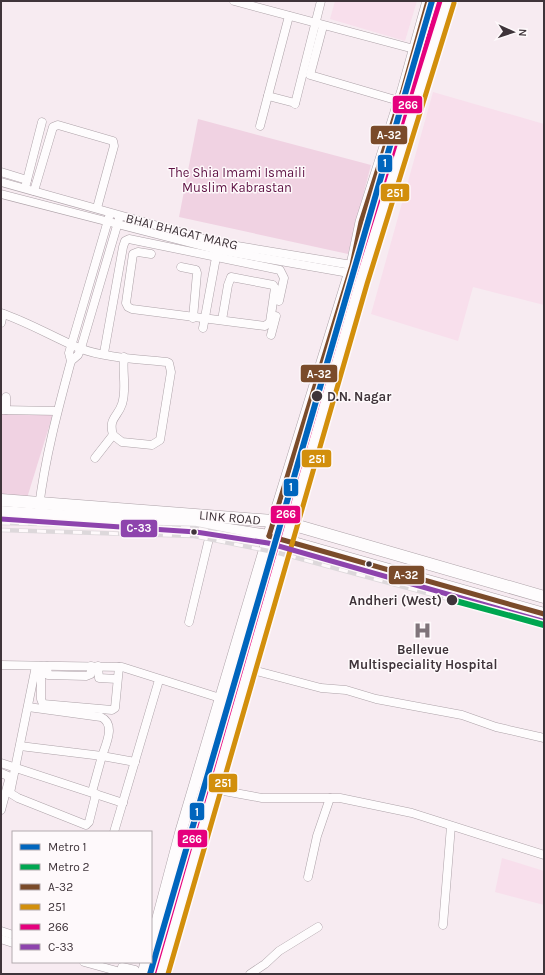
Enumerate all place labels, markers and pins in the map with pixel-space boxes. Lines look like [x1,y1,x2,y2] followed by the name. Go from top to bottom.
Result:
[310,389,324,403] marker: D.N. Nagar
[327,389,392,404] place label: D.N. Nagar
[189,527,199,537] unlabelled marker
[364,559,374,569] unlabelled marker
[349,593,442,608] place label: Andheri (West)
[445,593,459,607] marker: Andheri (West)
[413,620,433,640] hospital icon: Bellevue Multispeciality Hospital
[349,642,497,672] place label: Bellevue Multispeciality Hospital

